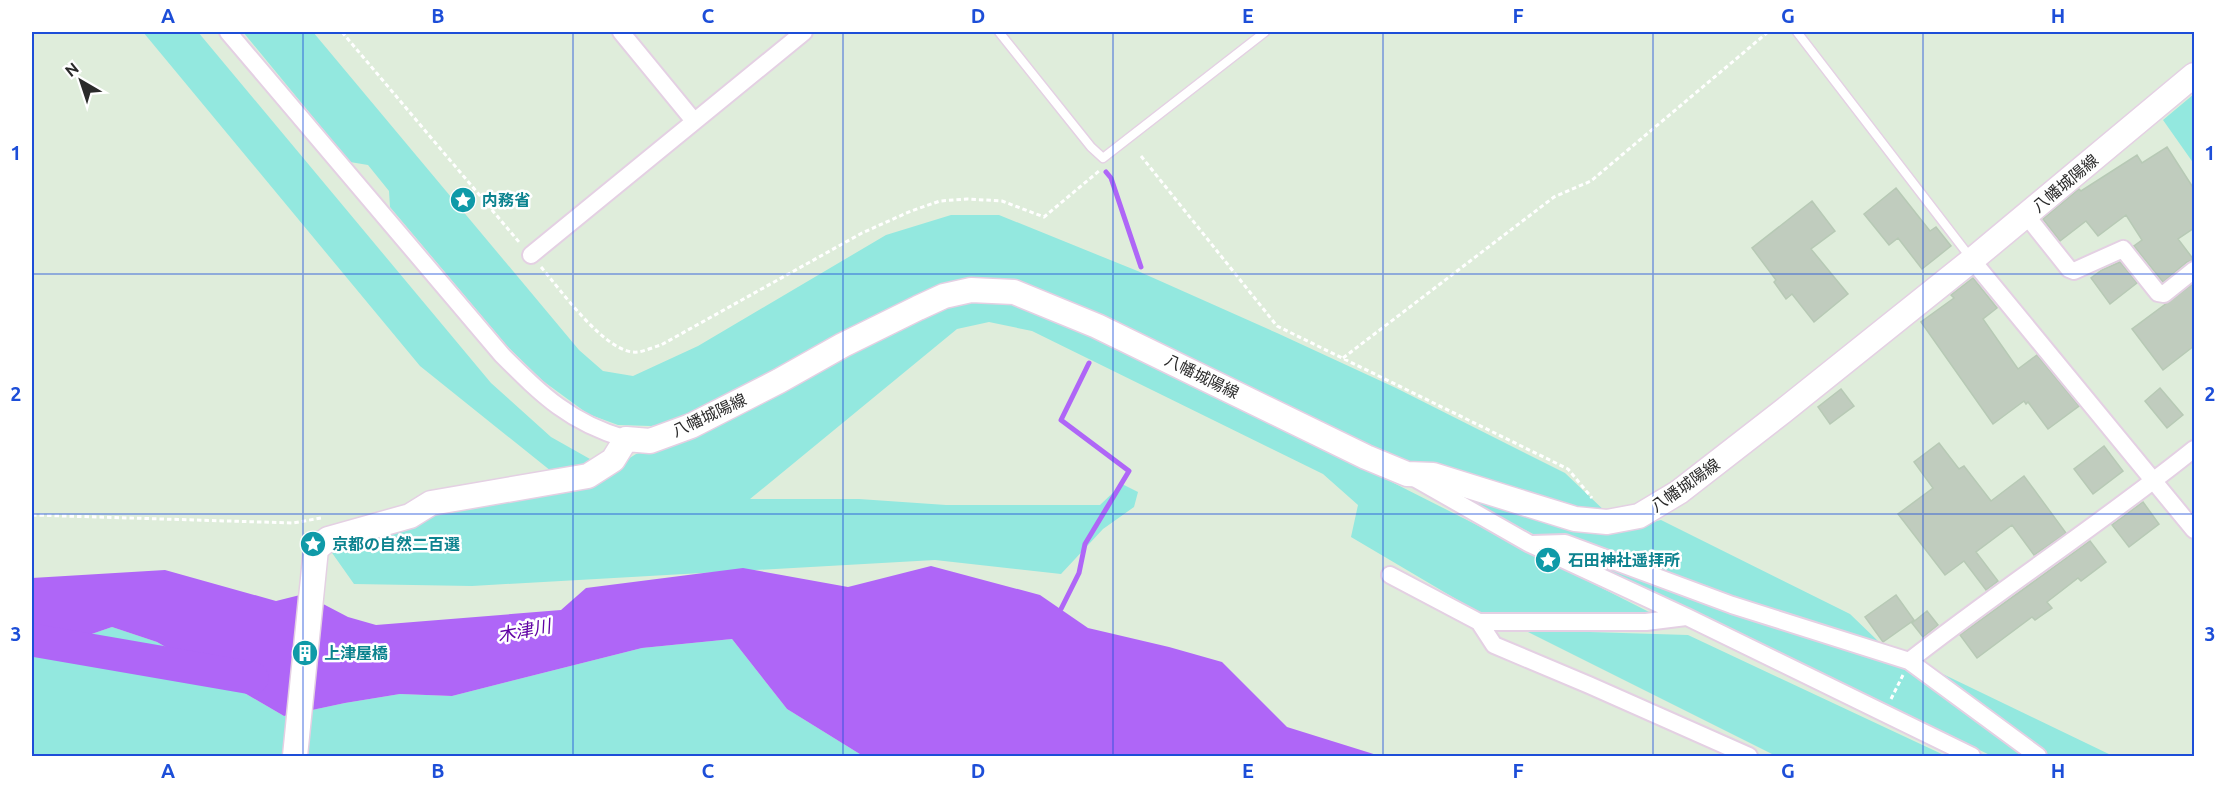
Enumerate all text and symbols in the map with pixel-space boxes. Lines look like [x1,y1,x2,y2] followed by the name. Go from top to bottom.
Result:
[161,4,175,27] text: A
[431,4,445,27] text: B
[702,4,715,27] text: C
[971,4,985,27] text: D
[1242,4,1254,27] text: E
[1512,4,1524,27] text: F
[1781,4,1795,27] text: G
[2051,4,2065,27] text: H
[51,51,111,111] north arrow
[61,59,82,80] text: N
[10,141,22,164] text: 1
[2204,141,2216,164] text: 1
[2029,150,2101,216] street label: 八幡城陽線
[448,185,478,215] place icon: 内務省
[482,191,530,209] place label: 内務省
[1162,350,1242,402] street label: 八幡城陽線
[10,382,22,405] text: 2
[2204,382,2216,405] text: 2
[669,390,749,440] street label: 八幡城陽線
[1647,455,1723,515] street label: 八幡城陽線
[298,529,328,559] place icon: 京都の自然二百選
[332,535,460,553] place label: 京都の自然二百選
[1533,545,1563,575] place icon: 石田神社遥拝所
[1568,551,1680,569] place label: 石田神社遥拝所
[495,615,554,645] water label: 木津川
[10,622,22,645] text: 3
[2204,622,2216,645] text: 3
[290,638,320,668] building icon: 上津屋橋
[324,644,388,662] place label: 上津屋橋
[161,759,175,782] text: A
[431,759,445,782] text: B
[702,759,715,782] text: C
[971,759,985,782] text: D
[1242,759,1254,782] text: E
[1512,759,1524,782] text: F
[1781,759,1795,782] text: G
[2051,759,2065,782] text: H

